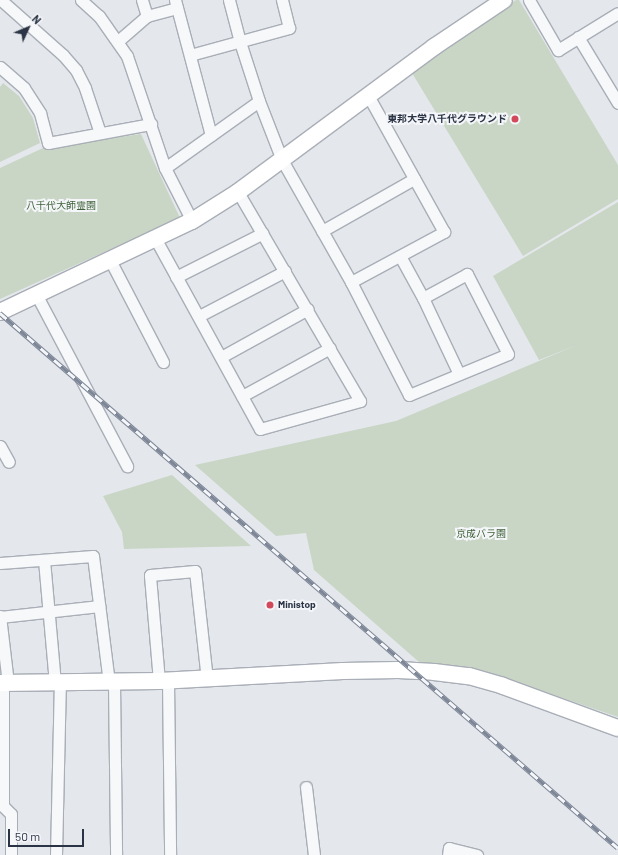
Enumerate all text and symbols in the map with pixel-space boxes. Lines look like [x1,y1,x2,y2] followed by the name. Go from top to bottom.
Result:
[8,8,48,48] north arrow
[30,12,44,26] text: N
[387,113,507,125] place label: 東邦大学八千代グラウンド
[510,114,520,124] marker: 東邦大学八千代グラウンド
[26,200,96,212] park label: 八千代大師霊園
[456,528,506,540] park label: 京成バラ園
[278,599,316,611] place label: Ministop
[265,600,275,610] marker: Ministop
[10,821,86,847] scale bar
[15,829,40,843] text: 50 m

